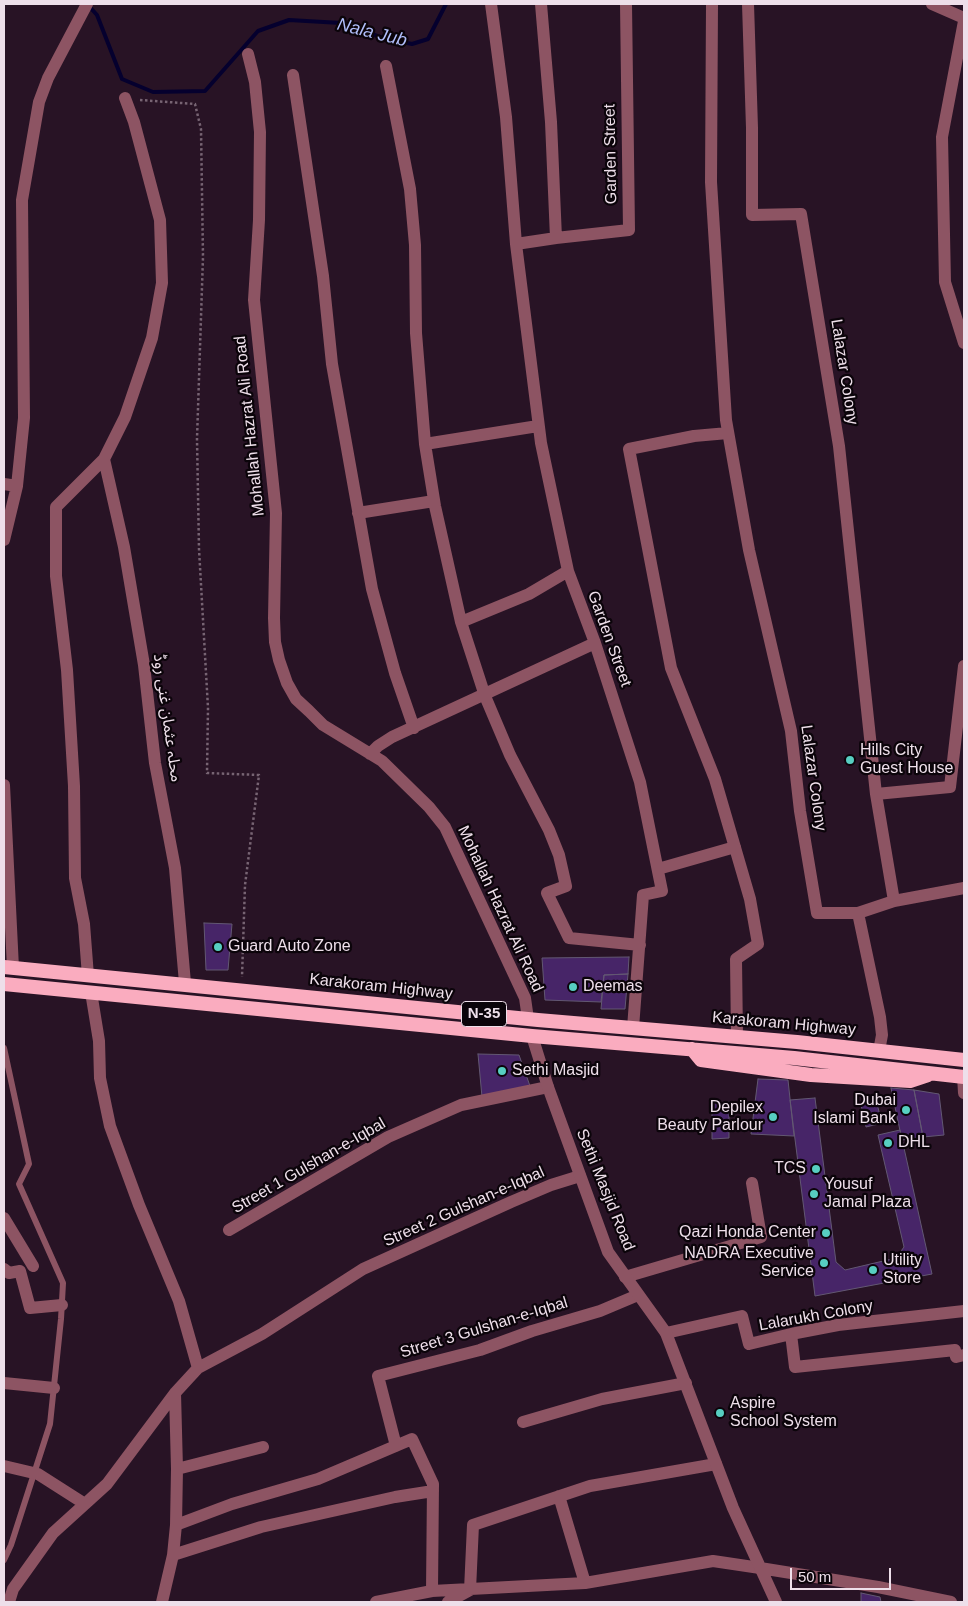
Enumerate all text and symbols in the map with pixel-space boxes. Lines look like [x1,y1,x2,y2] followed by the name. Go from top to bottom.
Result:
[335,14,409,52] water label: Nala Jub
[601,104,621,204] street label: Garden Street
[826,318,862,426] street label: Lalazar Colony
[231,335,269,517] street label: Mohallah Hazrat Ali Road
[583,588,635,690] street label: Garden Street
[149,653,185,783] street label: محلہ عثمان غنی روڈ
[796,724,830,832] street label: Lalazar Colony
[860,741,953,779] place label: Hills City Guest House
[844,754,856,766] marker: Hills City Guest House
[453,823,547,995] street label: Mohallah Hazrat Ali Road
[228,937,351,957] place label: Guard Auto Zone
[212,941,224,953] marker: Guard Auto Zone
[308,970,454,1004] street label: Karakoram Highway
[583,977,643,997] place label: Deemas
[567,981,579,993] marker: Deemas
[462,1002,506,1026] road number: N-35
[711,1008,857,1040] street label: Karakoram Highway
[512,1061,599,1081] place label: Sethi Masjid
[496,1065,508,1077] marker: Sethi Masjid
[813,1091,896,1129] place label: Dubai Islami Bank
[657,1098,763,1136] place label: Depilex Beauty Parlour
[900,1104,912,1116] marker: Dubai Islami Bank
[767,1111,779,1123] marker: Depilex Beauty Parlour
[229,1114,389,1218] street label: Street 1 Gulshan-e-Iqbal
[572,1126,638,1254] street label: Sethi Masjid Road
[898,1133,930,1153] place label: DHL
[882,1137,894,1149] marker: DHL
[774,1159,806,1179] place label: TCS
[380,1163,548,1251] street label: Street 2 Gulshan-e-Iqbal
[810,1163,822,1175] marker: TCS
[824,1175,911,1213] place label: Yousuf Jamal Plaza
[808,1188,820,1200] marker: Yousuf Jamal Plaza
[679,1223,816,1243] place label: Qazi Honda Center
[820,1227,832,1239] marker: Qazi Honda Center
[684,1244,814,1282] place label: NADRA Executive Service
[883,1251,922,1289] place label: Utility Store
[818,1257,830,1269] marker: NADRA Executive Service
[867,1264,879,1276] marker: Utility Store
[398,1293,570,1363] street label: Street 3 Gulshan-e-Iqbal
[757,1297,875,1335] street label: Lalarukh Colony
[730,1394,837,1432] place label: Aspire School System
[714,1407,726,1419] marker: Aspire School System
[793,1558,894,1590] scale bar
[798,1568,831,1585] text: 50 m

